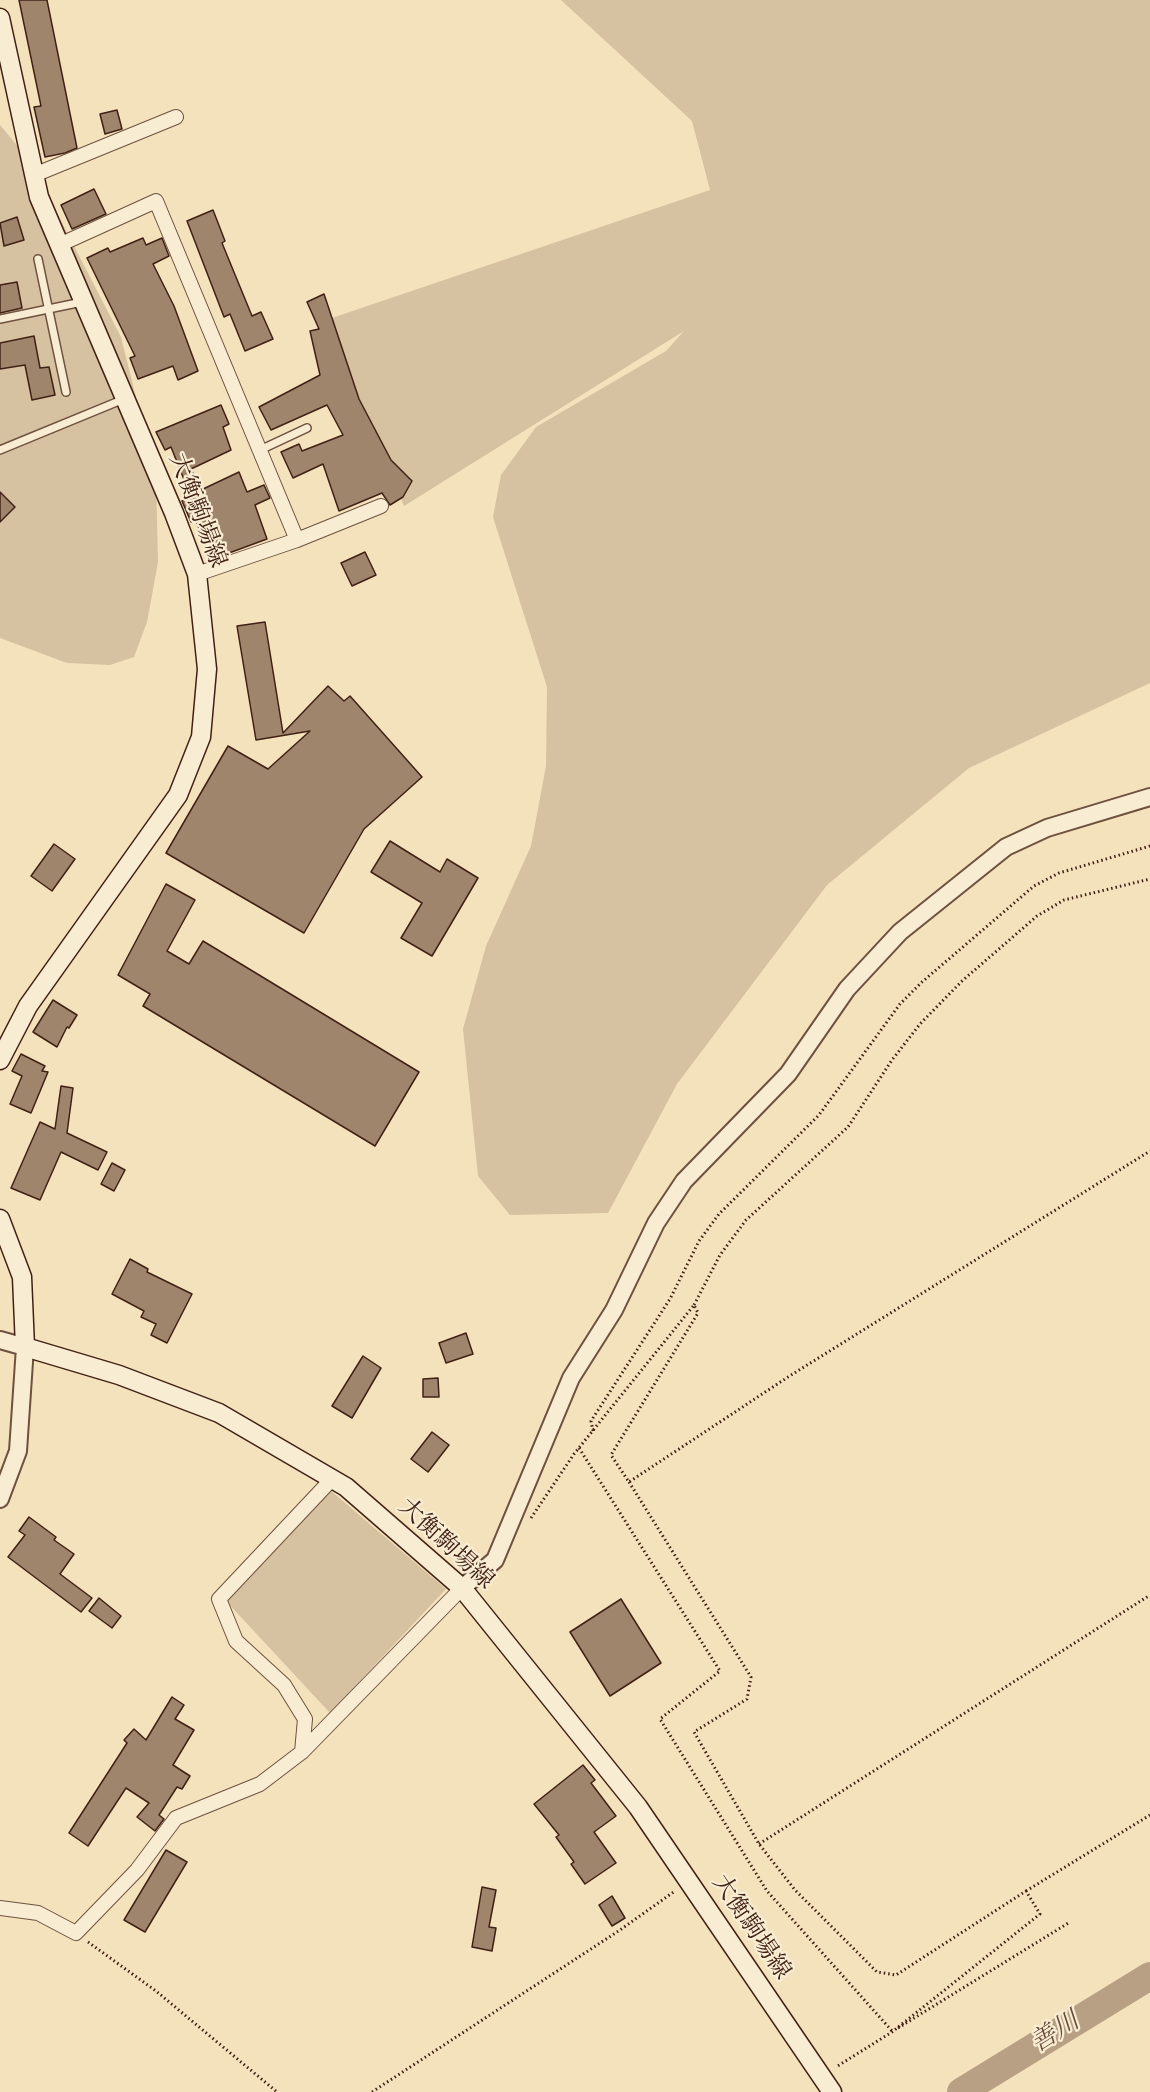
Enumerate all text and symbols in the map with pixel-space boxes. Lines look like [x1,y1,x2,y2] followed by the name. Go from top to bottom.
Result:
[161,450,231,572] street label: 大衡駒場線
[391,1494,499,1596] street label: 大衡駒場線
[705,1870,795,1986] street label: 大衡駒場線
[1026,2007,1086,2061] water label: 善川

